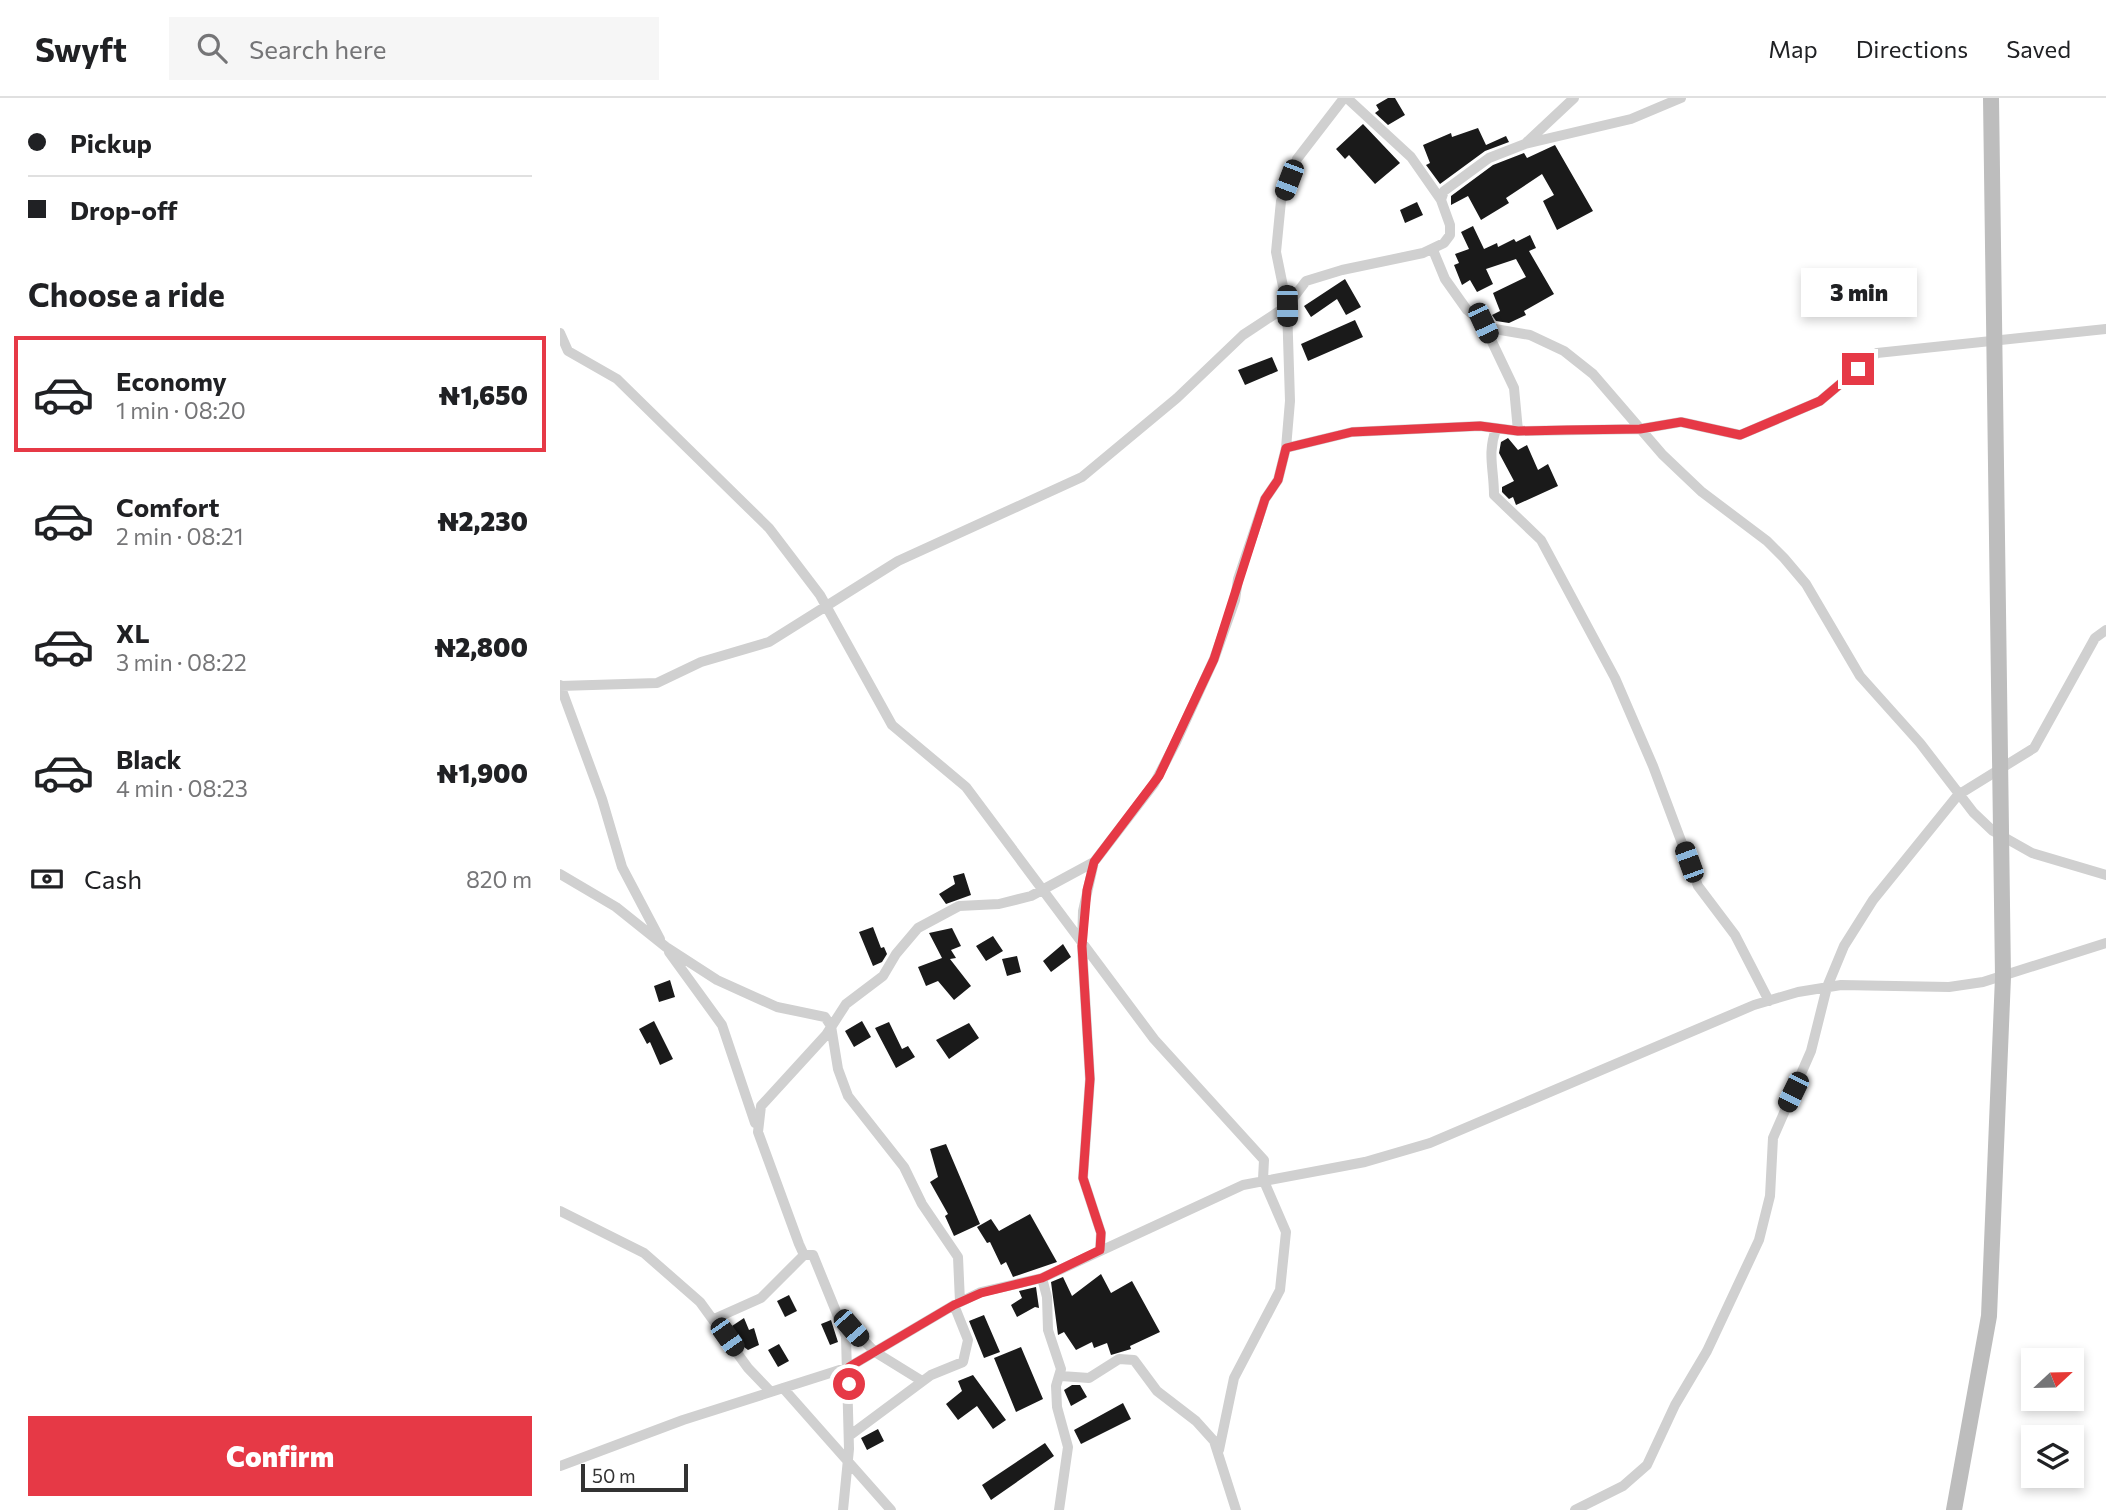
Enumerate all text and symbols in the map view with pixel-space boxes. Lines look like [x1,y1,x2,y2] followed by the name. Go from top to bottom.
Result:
[169,17,659,80] search box
[35,28,127,69] text: Swyft
[193,29,231,67] icon: search
[249,33,386,64] text: Search here
[1768,34,1818,63] text: Map
[1856,34,1968,63] text: Directions
[2006,34,2071,63] text: Saved
[70,127,152,158] text: Pickup
[1272,157,1307,203] car
[70,194,177,225] text: Drop-off
[1800,268,1916,316] callout: 3 min
[28,274,225,314] text: Choose a ride
[1830,278,1888,306] text: 3 min
[1277,285,1298,327] car
[1465,300,1502,346] car
[1842,353,1874,385] route end
[32,363,95,426] icon: car
[116,365,227,396] text: Economy
[439,379,528,410] text: ₦1,650
[116,396,246,424] text: 1 min · 08:20
[32,489,95,552] icon: car
[116,491,219,522] text: Comfort
[437,505,528,536] text: ₦2,230
[116,522,244,550] text: 2 min · 08:21
[32,615,95,678] icon: car
[116,617,150,648] text: XL
[434,631,528,662] text: ₦2,800
[116,648,247,676] text: 3 min · 08:22
[32,741,95,804] icon: car
[116,743,182,774] text: Black
[436,757,528,788] text: ₦1,900
[116,774,248,802] text: 4 min · 08:23
[1672,839,1707,885] car
[28,860,66,898] icon: cash
[84,863,142,894] text: Cash
[466,865,532,893] text: 820 m
[1775,1069,1812,1115] car
[830,1305,873,1351] car
[707,1314,748,1360] car
[2021,1348,2084,1410] north arrow
[2021,1348,2084,1488] map controls
[833,1368,865,1400] route start
[28,1416,532,1496] button: Confirm
[2021,1425,2084,1488] button: layers
[581,1461,688,1493] scale bar
[592,1464,636,1487] text: 50 m

